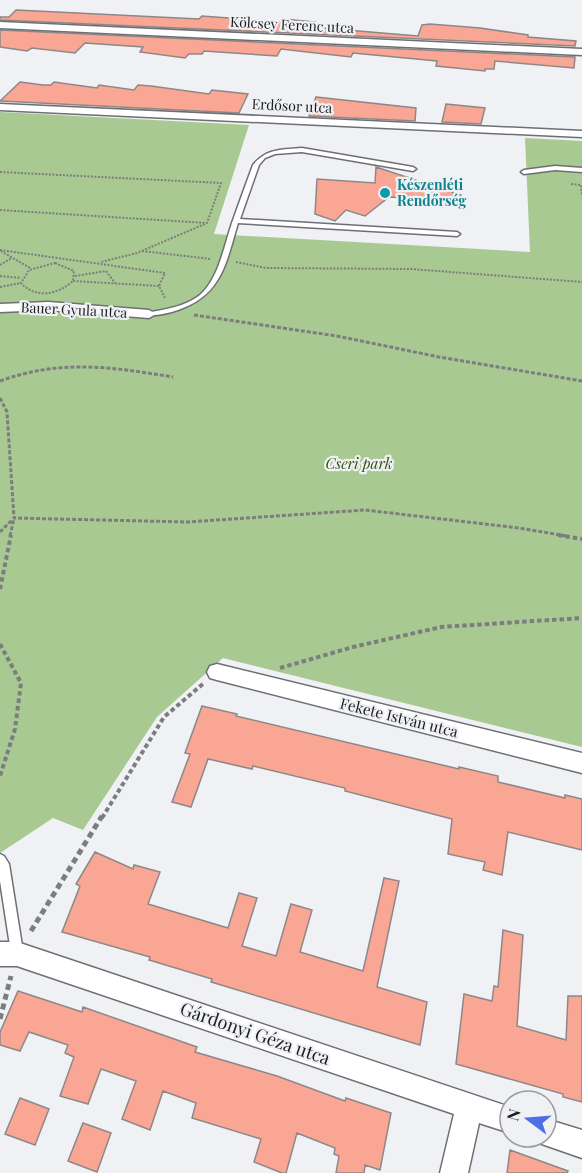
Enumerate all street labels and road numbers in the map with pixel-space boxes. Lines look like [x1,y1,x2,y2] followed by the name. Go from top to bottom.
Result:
[230,12,354,37] street label: Kölcsey Ferenc utca
[251,94,333,117] street label: Erdősor utca
[20,297,128,322] street label: Bauer Gyula utca
[338,693,461,742] street label: Fekete István utca
[177,996,333,1070] street label: Gárdonyi Géza utca

